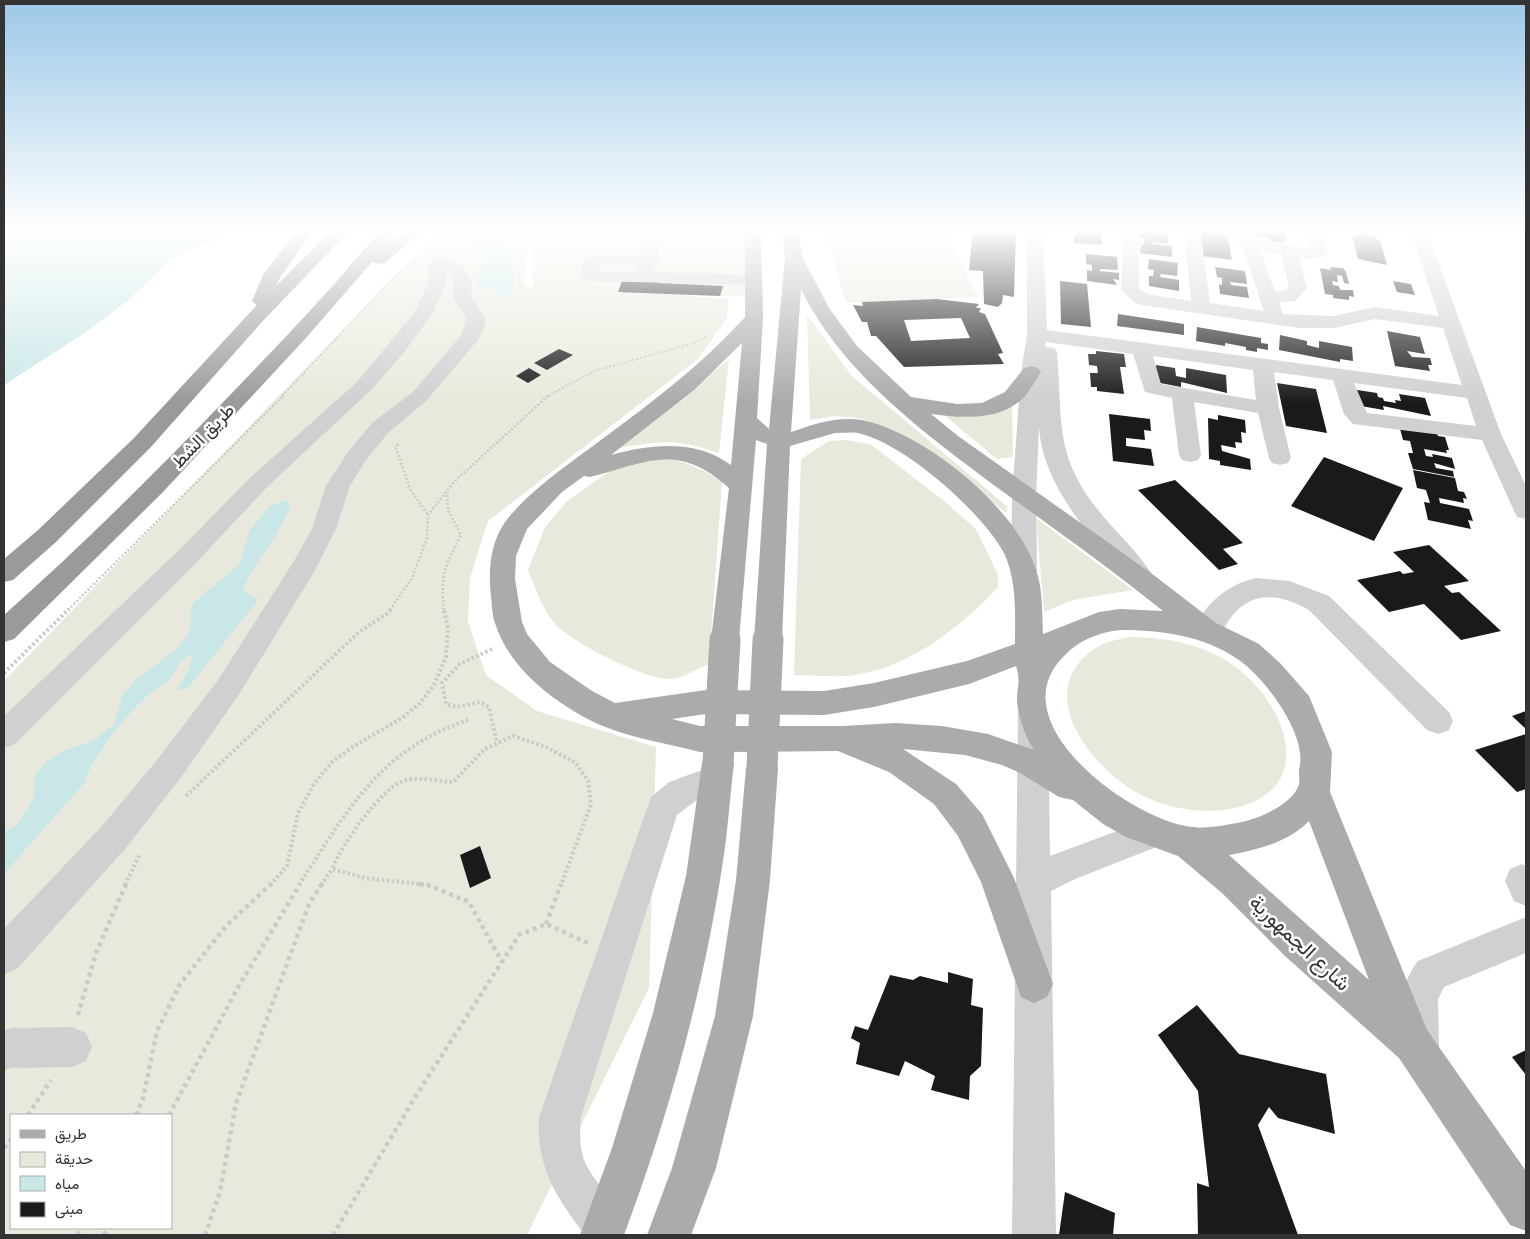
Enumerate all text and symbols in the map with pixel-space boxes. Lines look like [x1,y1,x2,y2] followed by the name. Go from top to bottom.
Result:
[167,399,239,473] street label: طريق الشط
[1243,889,1356,997] street label: شارع الجمهورية
[10,1114,172,1229] legend
[55,1125,87,1144] text: طريق
[55,1150,93,1168] text: حديقة
[55,1175,79,1193] text: مياه
[55,1200,83,1219] text: مبنى

